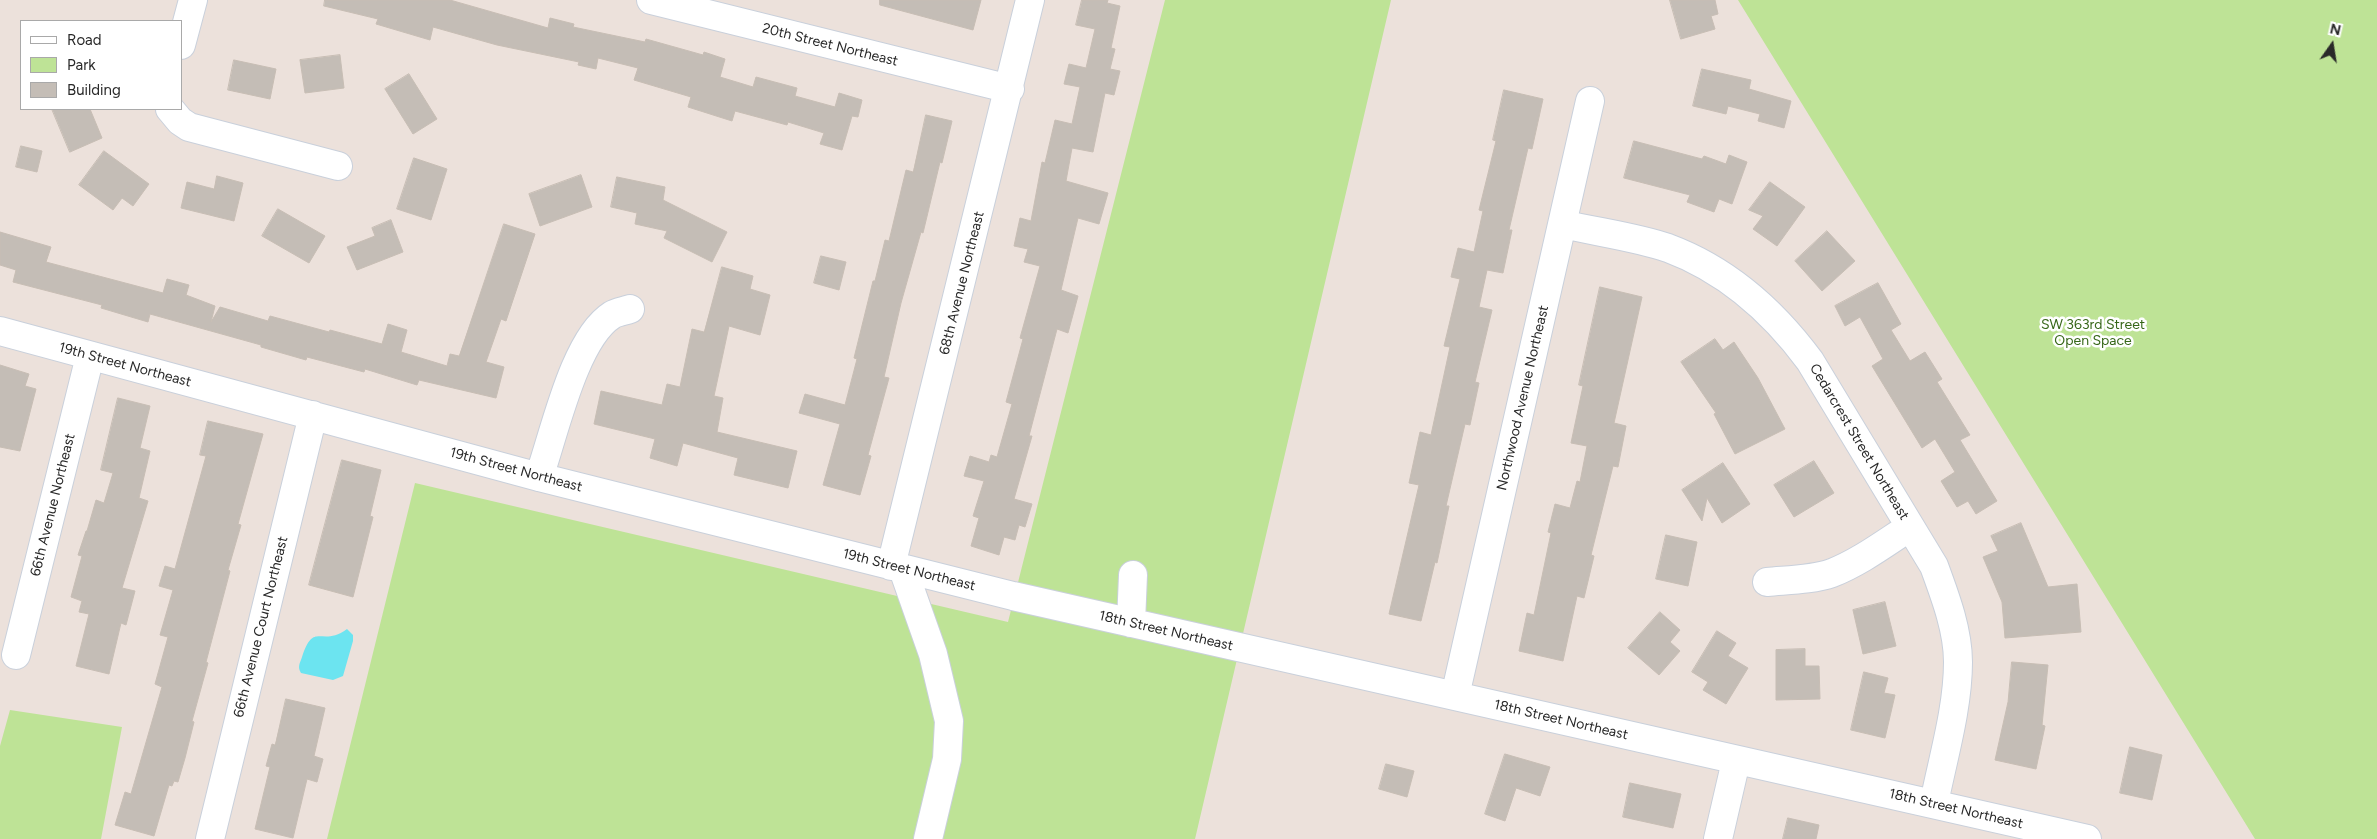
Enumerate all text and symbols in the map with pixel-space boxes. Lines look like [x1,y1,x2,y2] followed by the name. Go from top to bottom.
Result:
[20,20,182,110] legend
[760,20,900,70] street label: 20th Street Northeast
[2307,20,2357,70] north arrow
[2328,20,2343,39] text: N
[67,31,102,49] text: Road
[67,56,96,74] text: Park
[67,81,121,99] text: Building
[936,210,988,356] street label: 68th Avenue Northeast
[1493,304,1553,492] street label: Northwood Avenue Northeast
[2041,317,2145,350] park label: SW 363rd Street Open Space
[57,339,193,391] street label: 19th Street Northeast
[1806,361,1912,523] street label: Cedarcrest Street Northeast
[27,432,79,578] street label: 66th Avenue Northeast
[448,444,584,496] street label: 19th Street Northeast
[230,535,292,719] street label: 66th Avenue Court Northeast
[841,545,977,595] street label: 19th Street Northeast
[1097,607,1235,655] street label: 18th Street Northeast
[1492,696,1630,744] street label: 18th Street Northeast
[1887,785,2025,833] street label: 18th Street Northeast

